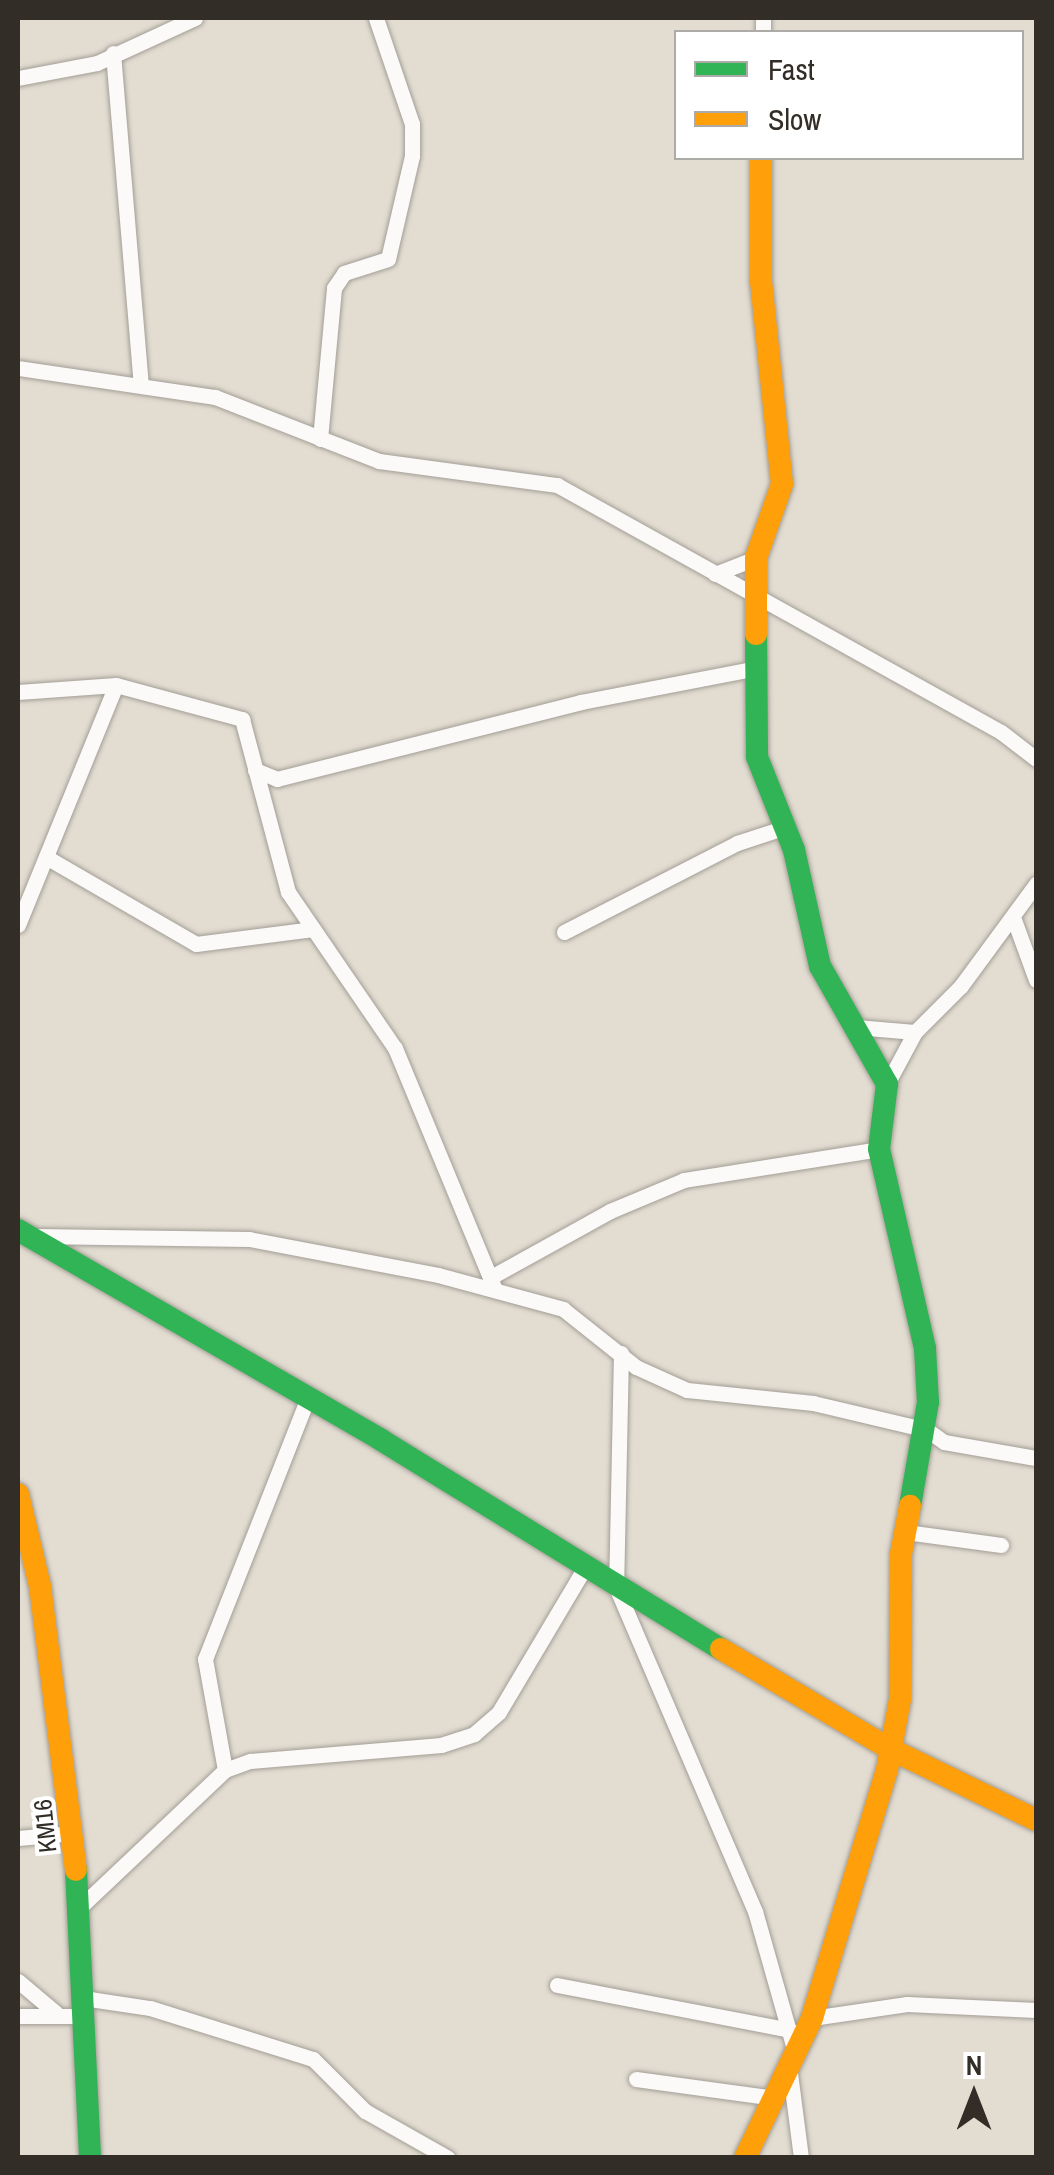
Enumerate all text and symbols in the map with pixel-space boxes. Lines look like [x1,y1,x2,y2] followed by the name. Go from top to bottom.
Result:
[674,30,1024,160] legend
[768,49,815,89] text: Fast
[768,99,821,139] text: Slow
[27,1798,63,1854] street label: KM16
[924,2045,1024,2145] north arrow
[966,2046,982,2084] text: N

